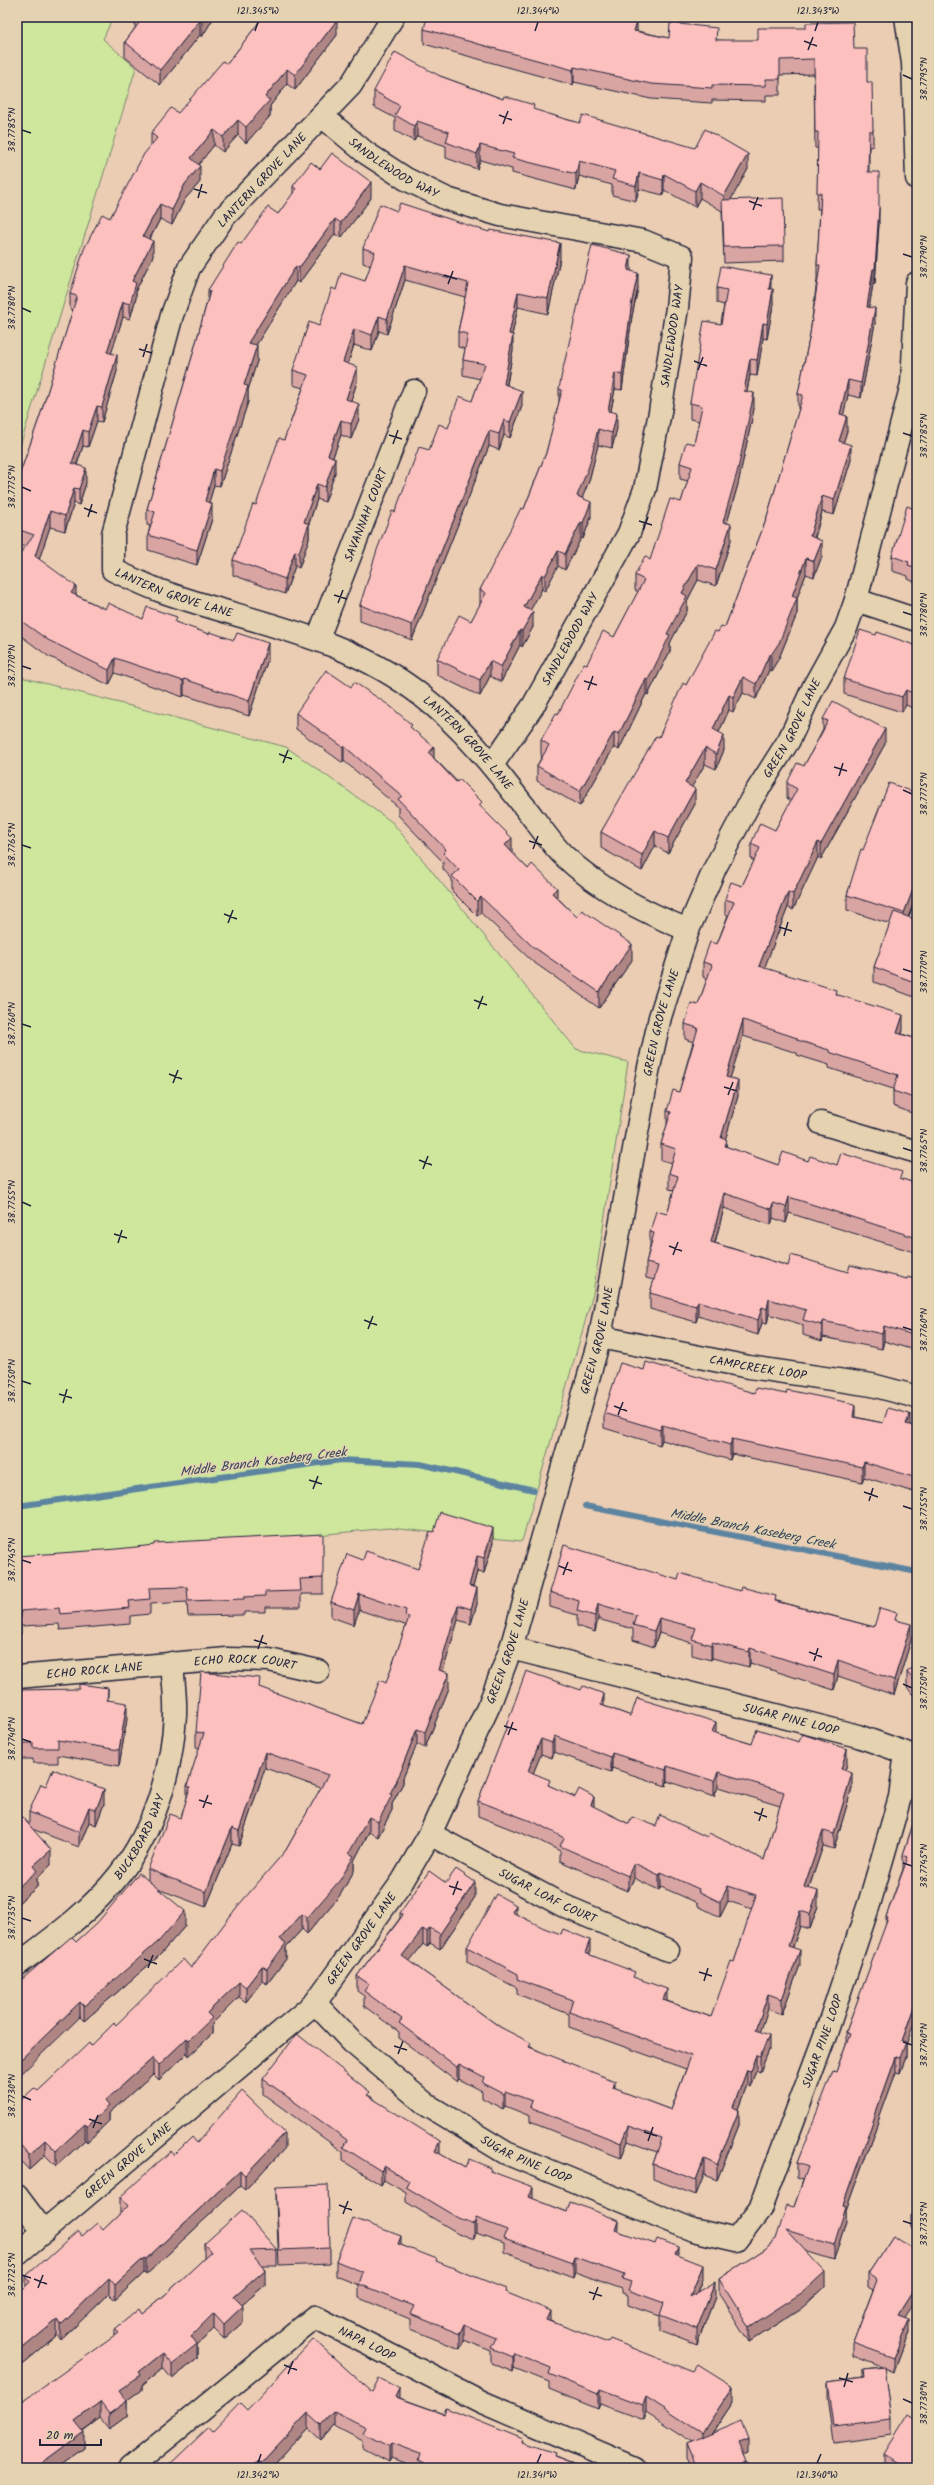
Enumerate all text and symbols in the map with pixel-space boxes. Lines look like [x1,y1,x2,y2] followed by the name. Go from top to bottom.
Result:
[237,3,279,19] text: 121.345°W
[517,3,559,19] text: 121.344°W
[797,3,839,19] text: 121.343°W
[916,57,932,101] text: 38.7795°N
[4,107,20,152] text: 38.7785°N
[213,128,312,232] street label: LANTERN GROVE LANE
[344,133,443,204] street label: SANDLEWOOD WAY
[916,235,932,279] text: 38.7790°N
[656,283,689,389] street label: SANDLEWOOD WAY
[4,286,20,330] text: 38.7780°N
[916,413,932,458] text: 38.7785°N
[340,464,394,565] street label: SAVANNAH COURT
[4,465,20,509] text: 38.7775°N
[112,563,236,623] street label: LANTERN GROVE LANE
[537,588,604,689] street label: SANDLEWOOD WAY
[916,593,932,637] text: 38.7780°N
[4,644,20,688] text: 38.7770°N
[758,674,827,782] street label: GREEN GROVE LANE
[419,691,518,795] street label: LANTERN GROVE LANE
[916,772,932,816] text: 38.7775°N
[4,823,20,867] text: 38.7765°N
[916,950,932,994] text: 38.7770°N
[638,966,685,1078] street label: GREEN GROVE LANE
[4,1002,20,1046] text: 38.7760°N
[916,1129,932,1173] text: 38.7765°N
[4,1180,20,1224] text: 38.7755°N
[575,1284,619,1396] street label: GREEN GROVE LANE
[916,1308,932,1352] text: 38.7760°N
[708,1350,808,1385] street label: CAMPCREEK LOOP
[4,1359,20,1403] text: 38.7750°N
[179,1442,350,1483] water label: Middle Branch Kaseberg Creek
[916,1487,932,1531] text: 38.7755°N
[668,1503,839,1556] water label: Middle Branch Kaseberg Creek
[4,1538,20,1582] text: 38.7745°N
[481,1596,535,1707] street label: GREEN GROVE LANE
[193,1650,300,1676] street label: ECHO ROCK COURT
[46,1657,145,1684] street label: ECHO ROCK LANE
[916,1666,932,1710] text: 38.7750°N
[741,1698,841,1741] street label: SUGAR PINE LOOP
[4,1717,20,1761] text: 38.7740°N
[110,1791,170,1884] street label: BUCKBOARD WAY
[916,1844,932,1888] text: 38.7745°N
[495,1864,601,1929] street label: SUGAR LOAF COURT
[322,1888,402,1989] street label: GREEN GROVE LANE
[4,1895,20,1940] text: 38.7735°N
[797,1991,848,2091] street label: SUGAR PINE LOOP
[916,2023,932,2067] text: 38.7740°N
[4,2074,20,2118] text: 38.7730°N
[80,2118,177,2204] street label: GREEN GROVE LANE
[477,2131,574,2189] street label: SUGAR PINE LOOP
[916,2201,932,2246] text: 38.7735°N
[4,2252,20,2297] text: 38.7725°N
[335,2321,399,2367] street label: NAPA LOOP
[916,2381,932,2425] text: 38.7730°N
[40,2421,101,2447] scale bar
[46,2426,74,2445] text: 20 m
[237,2467,280,2483] text: 121.342°W
[517,2467,557,2483] text: 121.341°W
[796,2467,838,2483] text: 121.340°W

